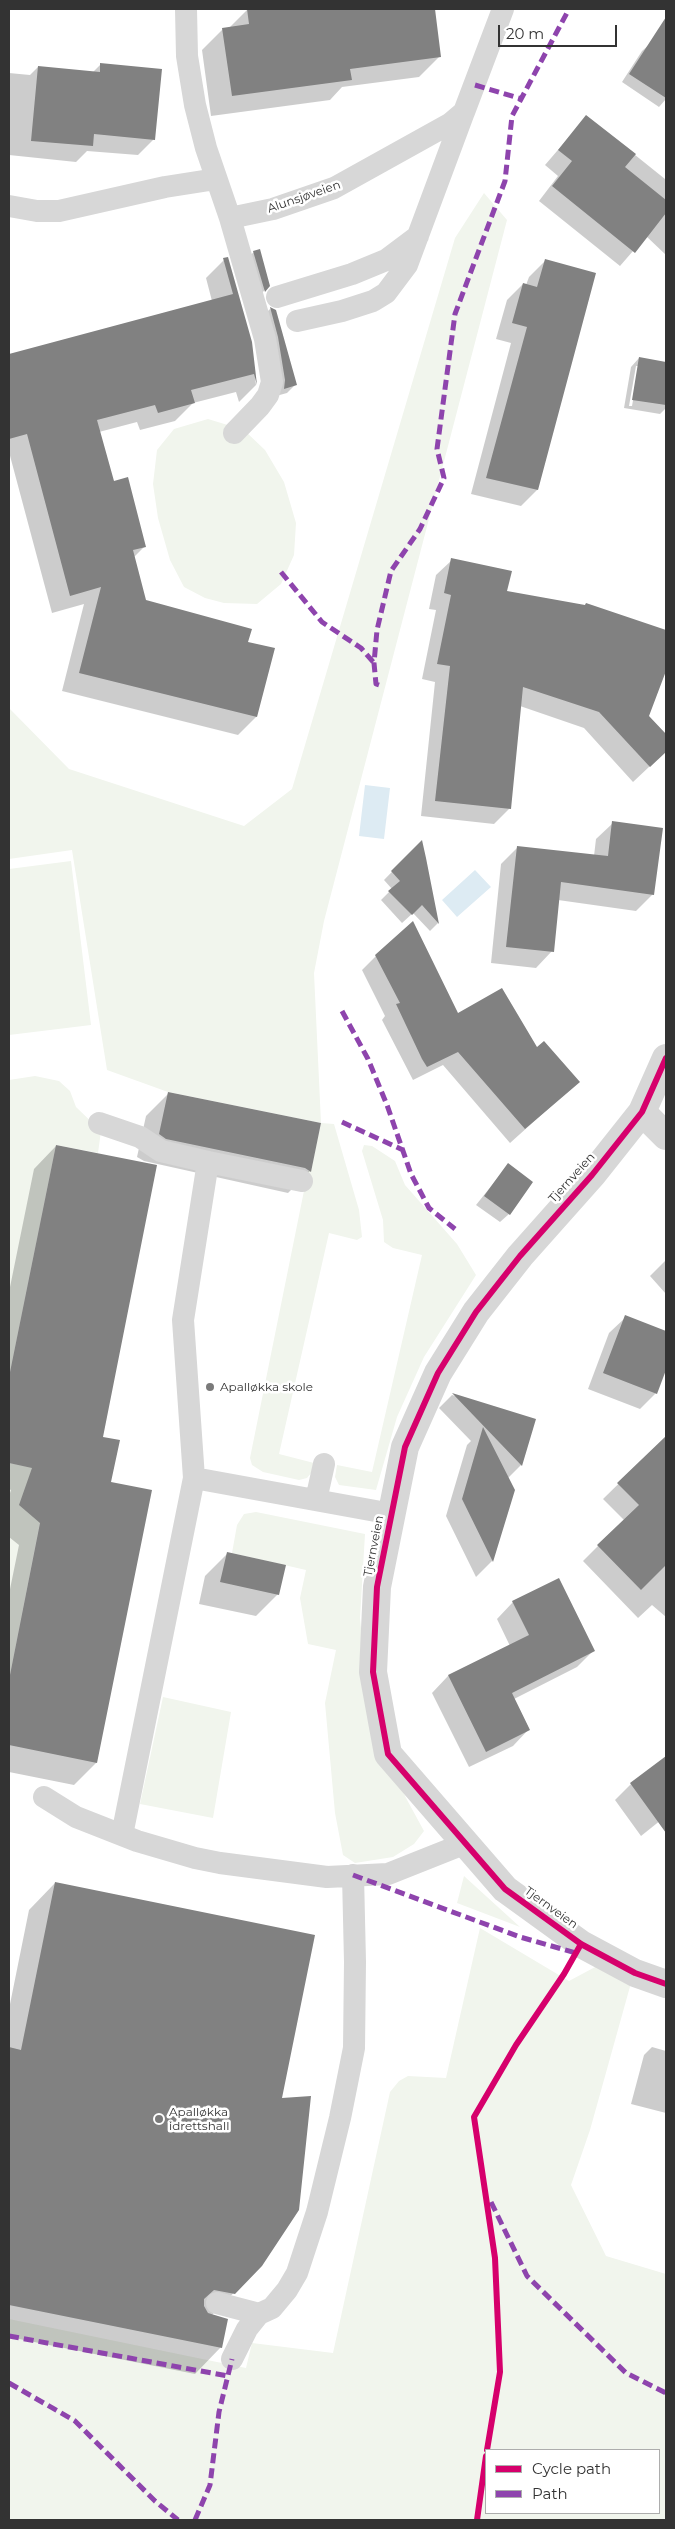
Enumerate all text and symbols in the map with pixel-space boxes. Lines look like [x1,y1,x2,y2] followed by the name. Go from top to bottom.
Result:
[500,15,619,47] scale bar
[506,24,544,43] text: 20 m
[265,178,343,216] street label: Alunsjøveien
[546,1150,598,1206] street label: Tjernveien
[220,1380,313,1394] place label: Apalløkka skole
[204,1381,216,1393] marker: Apalløkka skole
[361,1514,387,1578] street label: Tjernveien
[522,1884,580,1932] street label: Tjernveien
[169,2105,229,2133] place label: Apalløkka idrettshall
[153,2113,165,2125] marker: Apalløkka idrettshall
[485,2449,660,2514] legend
[532,2459,611,2478] text: Cycle path
[532,2484,568,2503] text: Path

